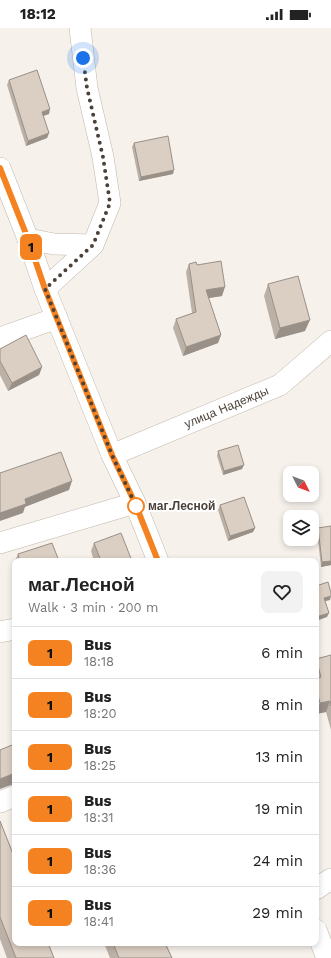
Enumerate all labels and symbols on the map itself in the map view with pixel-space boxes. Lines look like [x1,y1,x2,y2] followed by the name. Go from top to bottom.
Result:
[73,48,93,68] your location
[18,234,44,260] line badge: 1
[182,384,271,431] street label: улица Надежды
[283,466,319,502] north arrow
[127,497,145,515] marker: маг.Лесной
[148,499,215,513] place label: маг.Лесной

